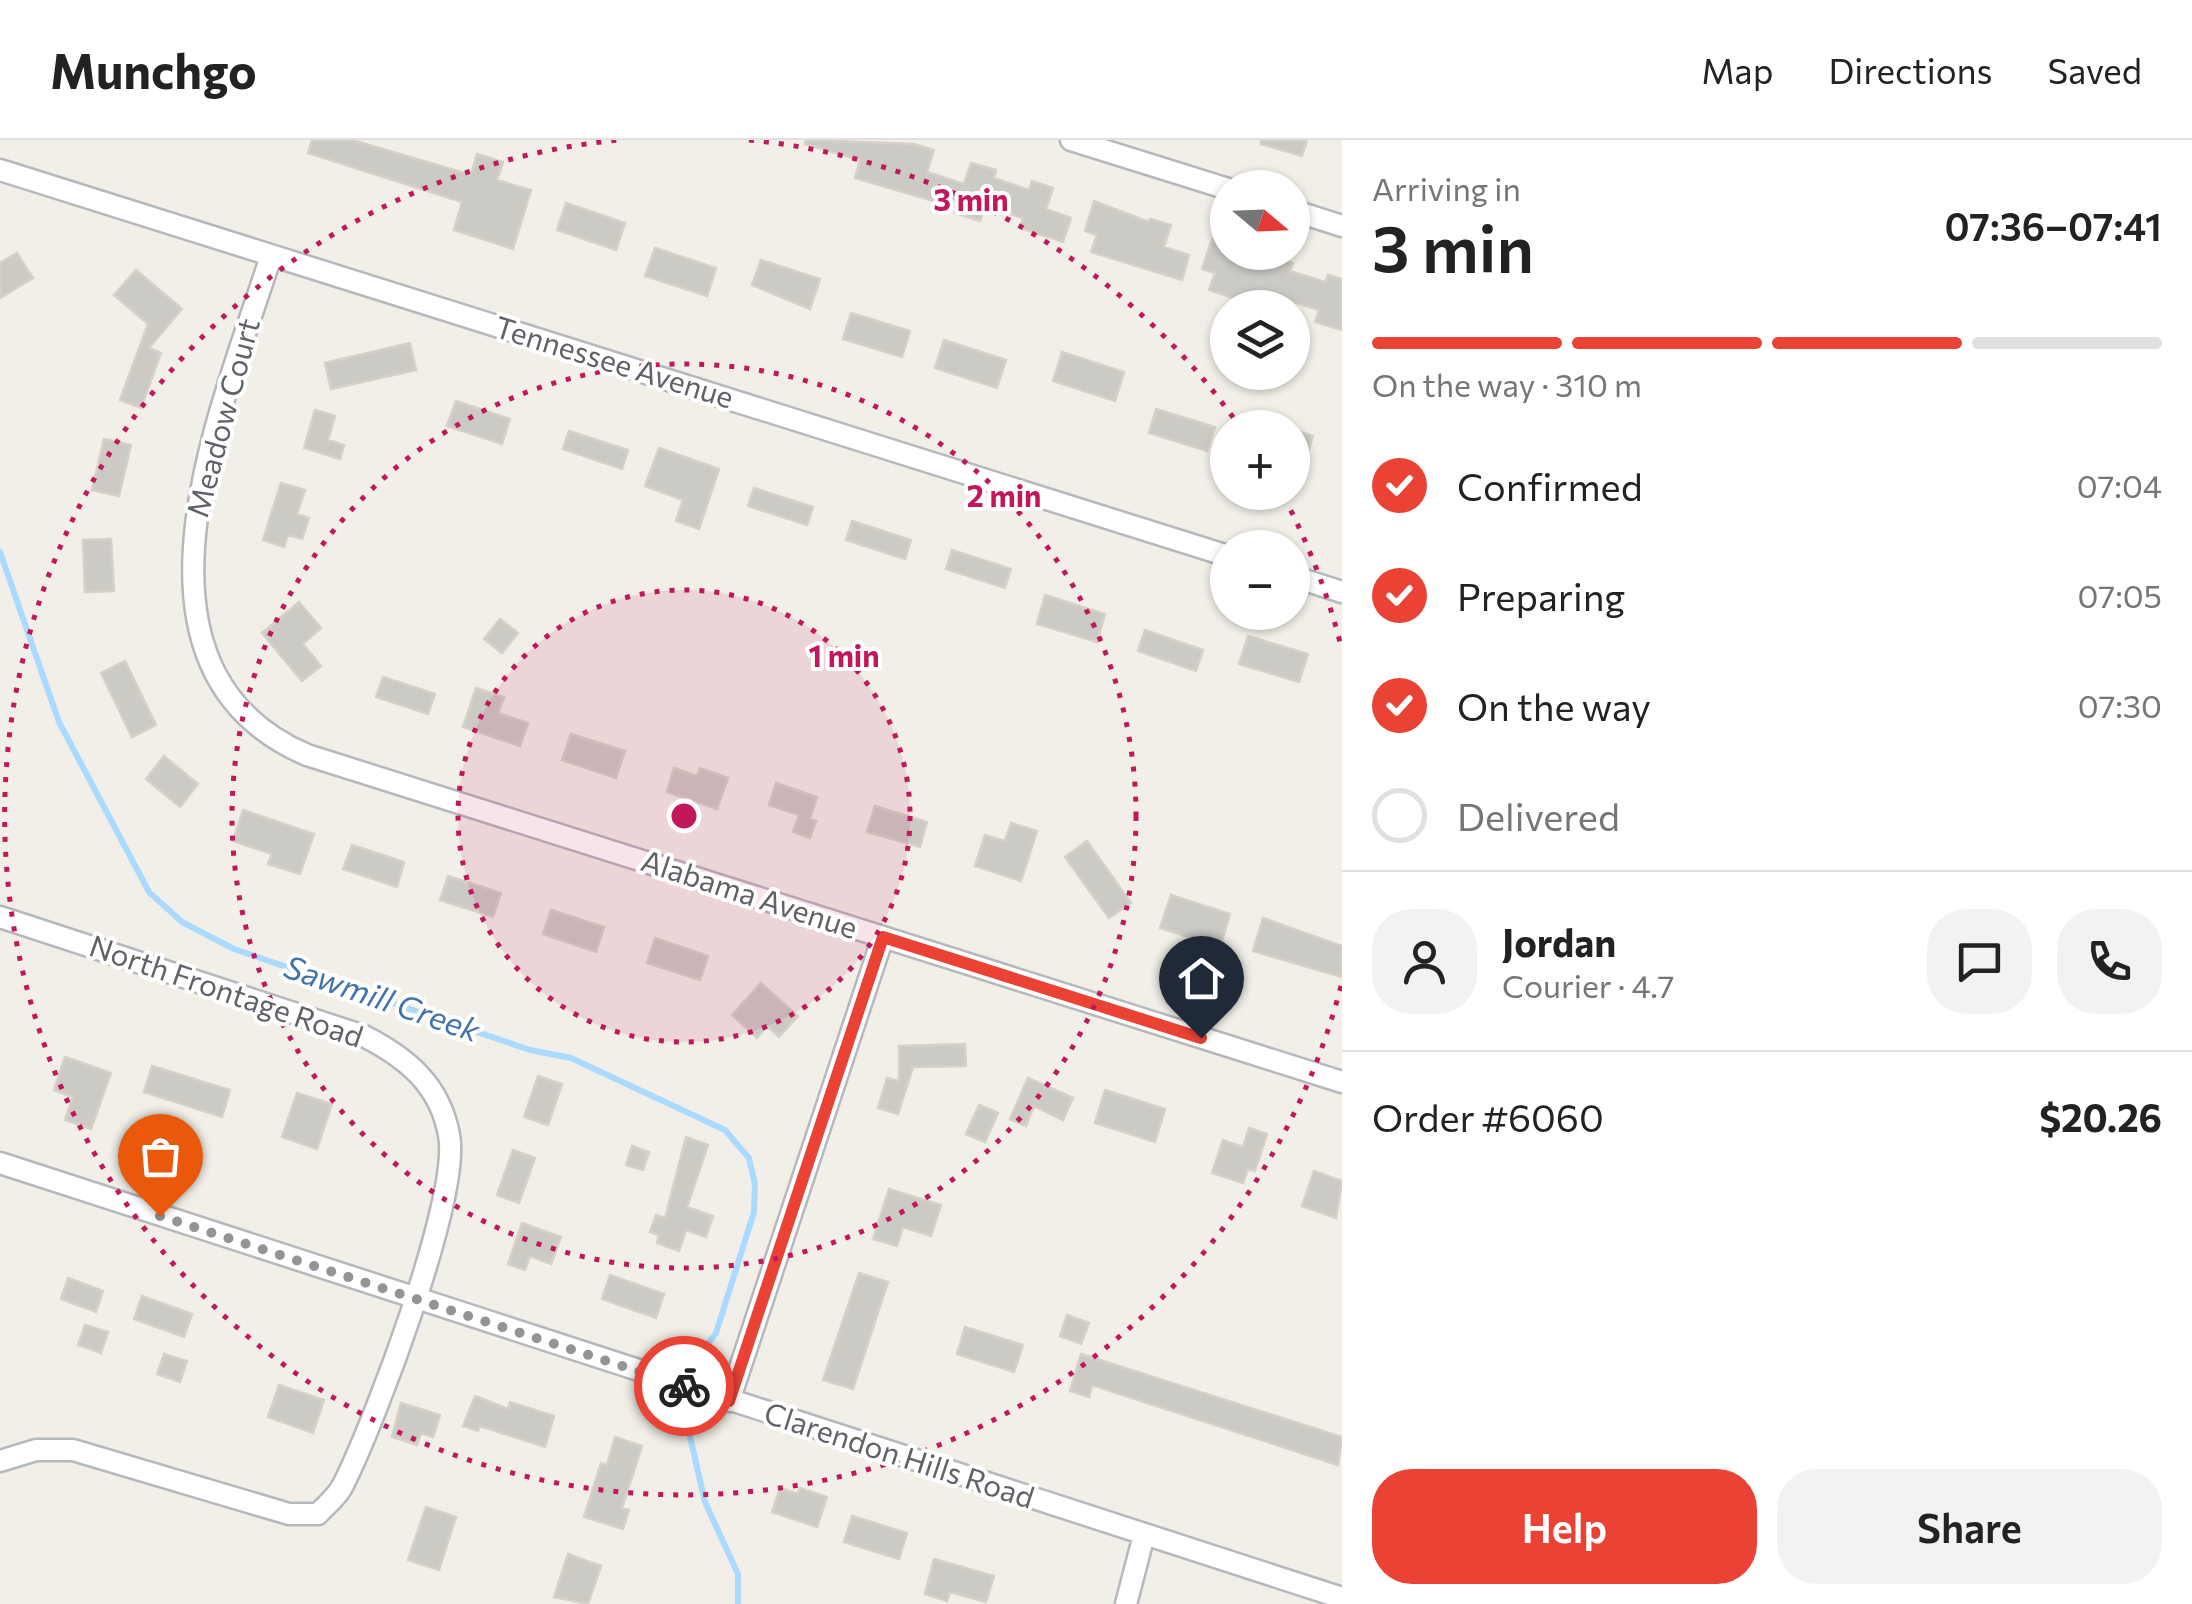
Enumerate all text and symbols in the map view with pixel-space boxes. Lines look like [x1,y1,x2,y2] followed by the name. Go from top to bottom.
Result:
[50,40,257,99] text: Munchgo
[1701,48,1773,91] text: Map
[1828,48,1993,91] text: Directions
[2048,48,2142,91] text: Saved
[1372,168,1521,208] text: Arriving in
[1210,170,1310,270] north arrow
[1210,170,1310,630] map controls
[933,180,1009,217] text: 3 min
[1945,202,2162,249] text: 07:36–07:41
[1372,206,1534,285] text: 3 min
[1210,290,1310,390] button: layers
[491,307,739,414] street label: Tennessee Avenue
[177,314,266,521] street label: Meadow Court
[1372,364,1642,404] text: On the way · 310 m
[1210,410,1310,510] button: +
[1372,458,1427,513] icon: check
[1457,462,1643,509] text: Confirmed
[2077,465,2162,505] text: 07:04
[967,476,1041,513] text: 2 min
[1210,530,1310,630] button: −
[1372,568,1427,623] icon: check
[1457,572,1625,619] text: Preparing
[2078,575,2162,615] text: 07:05
[808,636,880,673] text: 1 min
[1372,678,1427,733] icon: check
[1457,682,1651,729] text: On the way
[2078,685,2162,725] text: 07:30
[1457,792,1620,839] text: Delivered
[666,798,702,834] centre of rings
[637,840,863,945] street label: Alabama Avenue
[1372,909,1477,1014] button: person
[1927,909,2032,1014] button: chat
[2057,909,2162,1014] button: phone
[1502,918,1616,965] text: Jordan
[85,925,368,1054] street label: North Frontage Road
[1159,936,1244,1039] pin
[280,945,486,1049] water label: Sawmill Creek
[1174,951,1229,1006] icon: home
[1502,965,1675,1005] text: Courier · 4.7
[1372,1093,1604,1140] text: Order #6060
[2039,1093,2162,1140] text: $20.26
[118,1114,203,1217] pin
[133,1129,188,1184] icon: bag
[634,1336,734,1436] courier
[657,1359,712,1414] icon: bike
[760,1393,1039,1515] street label: Clarendon Hills Road
[1372,1469,1757,1584] button: Help
[1777,1469,2162,1584] button: Share

